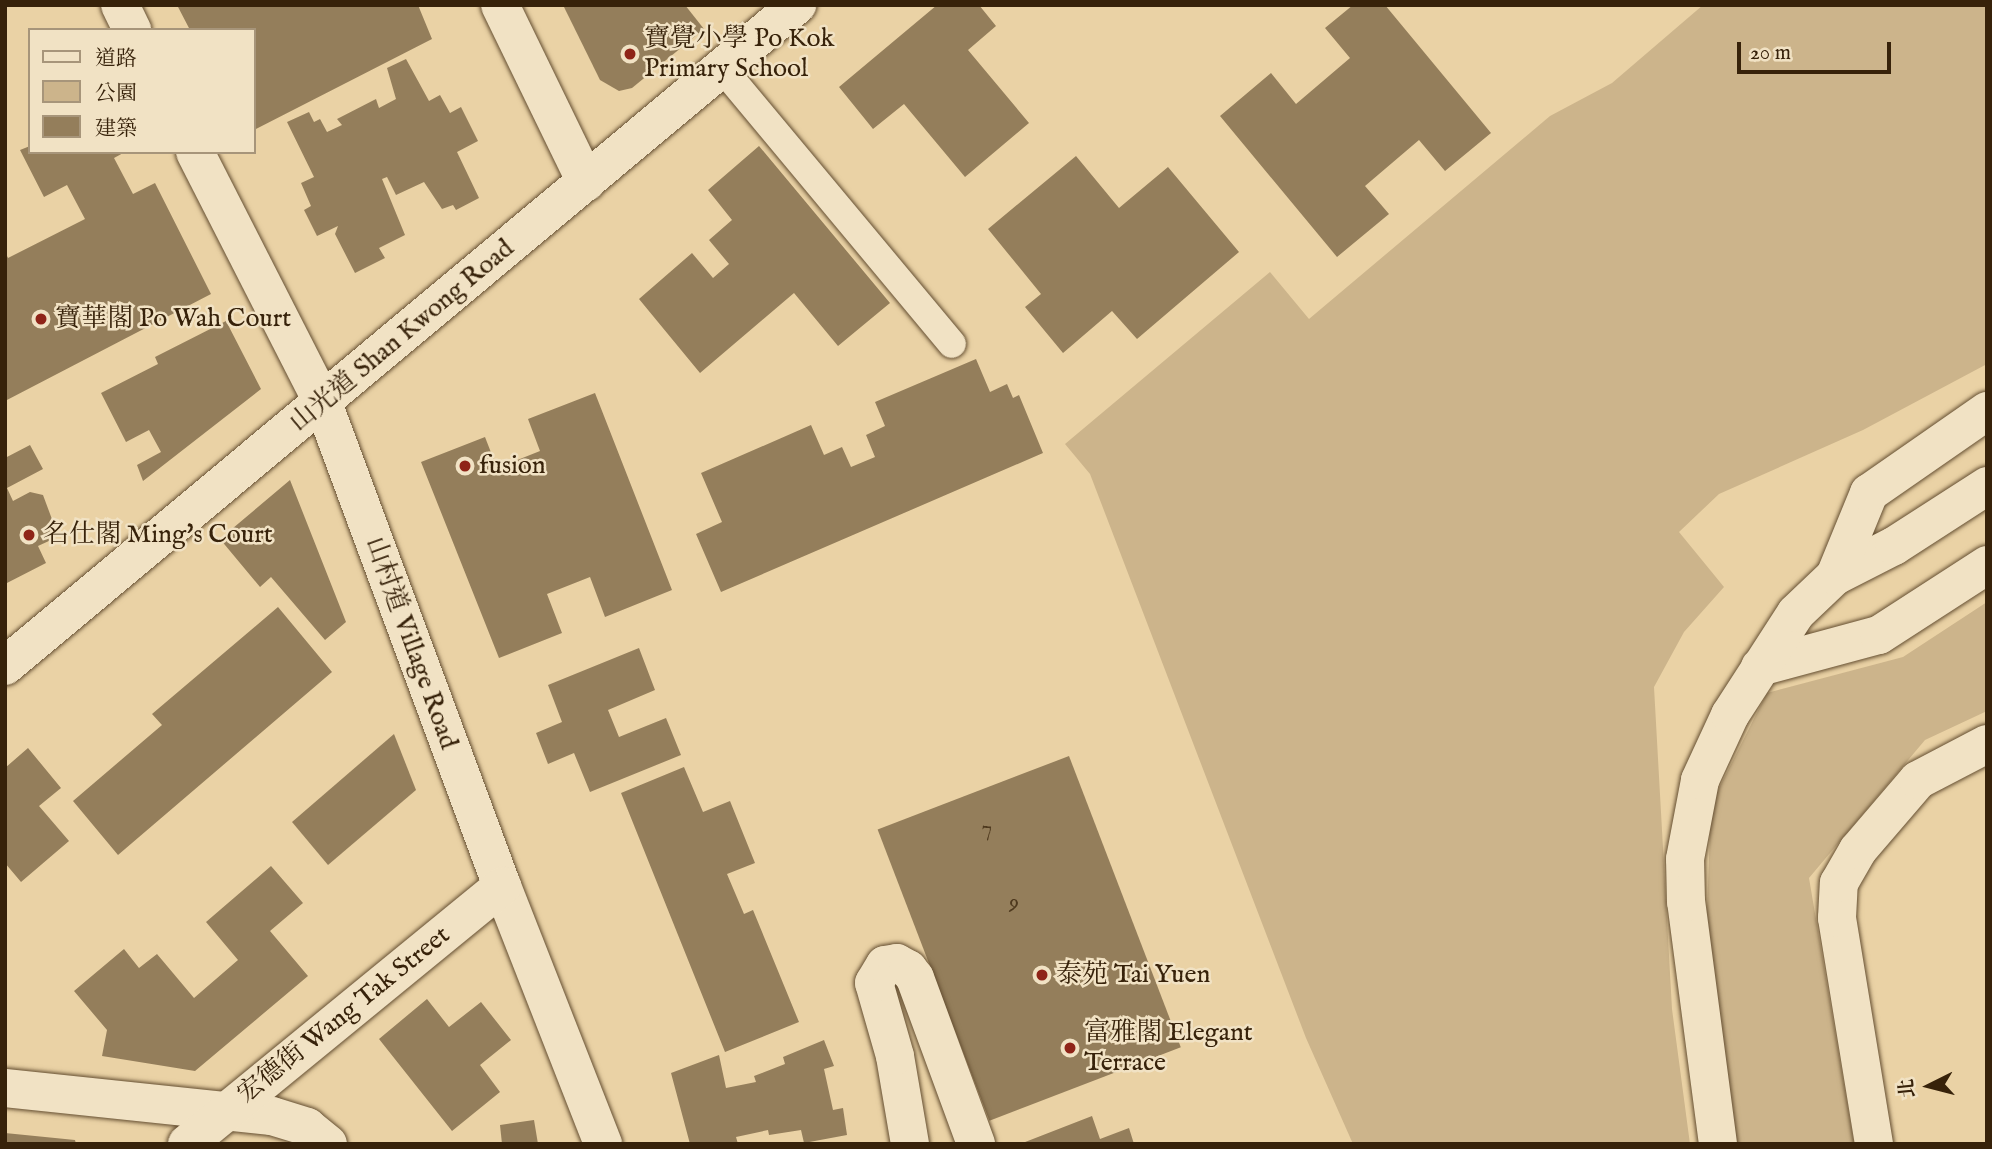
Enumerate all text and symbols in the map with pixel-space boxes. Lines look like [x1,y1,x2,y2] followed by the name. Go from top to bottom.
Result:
[644,23,834,84] place label: 寶覺小學 Po Kok Primary School
[28,28,256,154] legend
[1740,28,1894,72] scale bar
[1750,40,1791,67] text: 20 m
[95,46,137,73] text: 道路
[622,46,638,62] marker: 寶覺小學 Po Kok Primary School
[95,81,137,108] text: 公園
[95,116,137,143] text: 建築
[284,233,520,439] street label: 山光道 Shan Kwong Road
[55,303,291,335] place label: 寶華閣 Po Wah Court
[33,311,49,327] marker: 寶華閣 Po Wah Court
[479,450,546,482] place label: fusion
[457,458,473,474] marker: fusion
[43,519,273,551] place label: 名仕閣 Ming's Court
[21,527,37,543] marker: 名仕閣 Ming's Court
[358,533,464,753] street label: 山村道 Village Road
[982,815,992,843] house number: 7
[1009,889,1019,917] house number: 9
[232,920,456,1110] street label: 宏德街 Wang Tak Street
[1056,959,1210,991] place label: 泰苑 Tai Yuen
[1034,967,1050,983] marker: 泰苑 Tai Yuen
[1084,1017,1253,1078] place label: 富雅閣 Elegant Terrace
[1062,1040,1078,1056] marker: 富雅閣 Elegant Terrace
[1894,1051,1964,1121] north arrow
[1895,1077,1921,1099] text: 北

